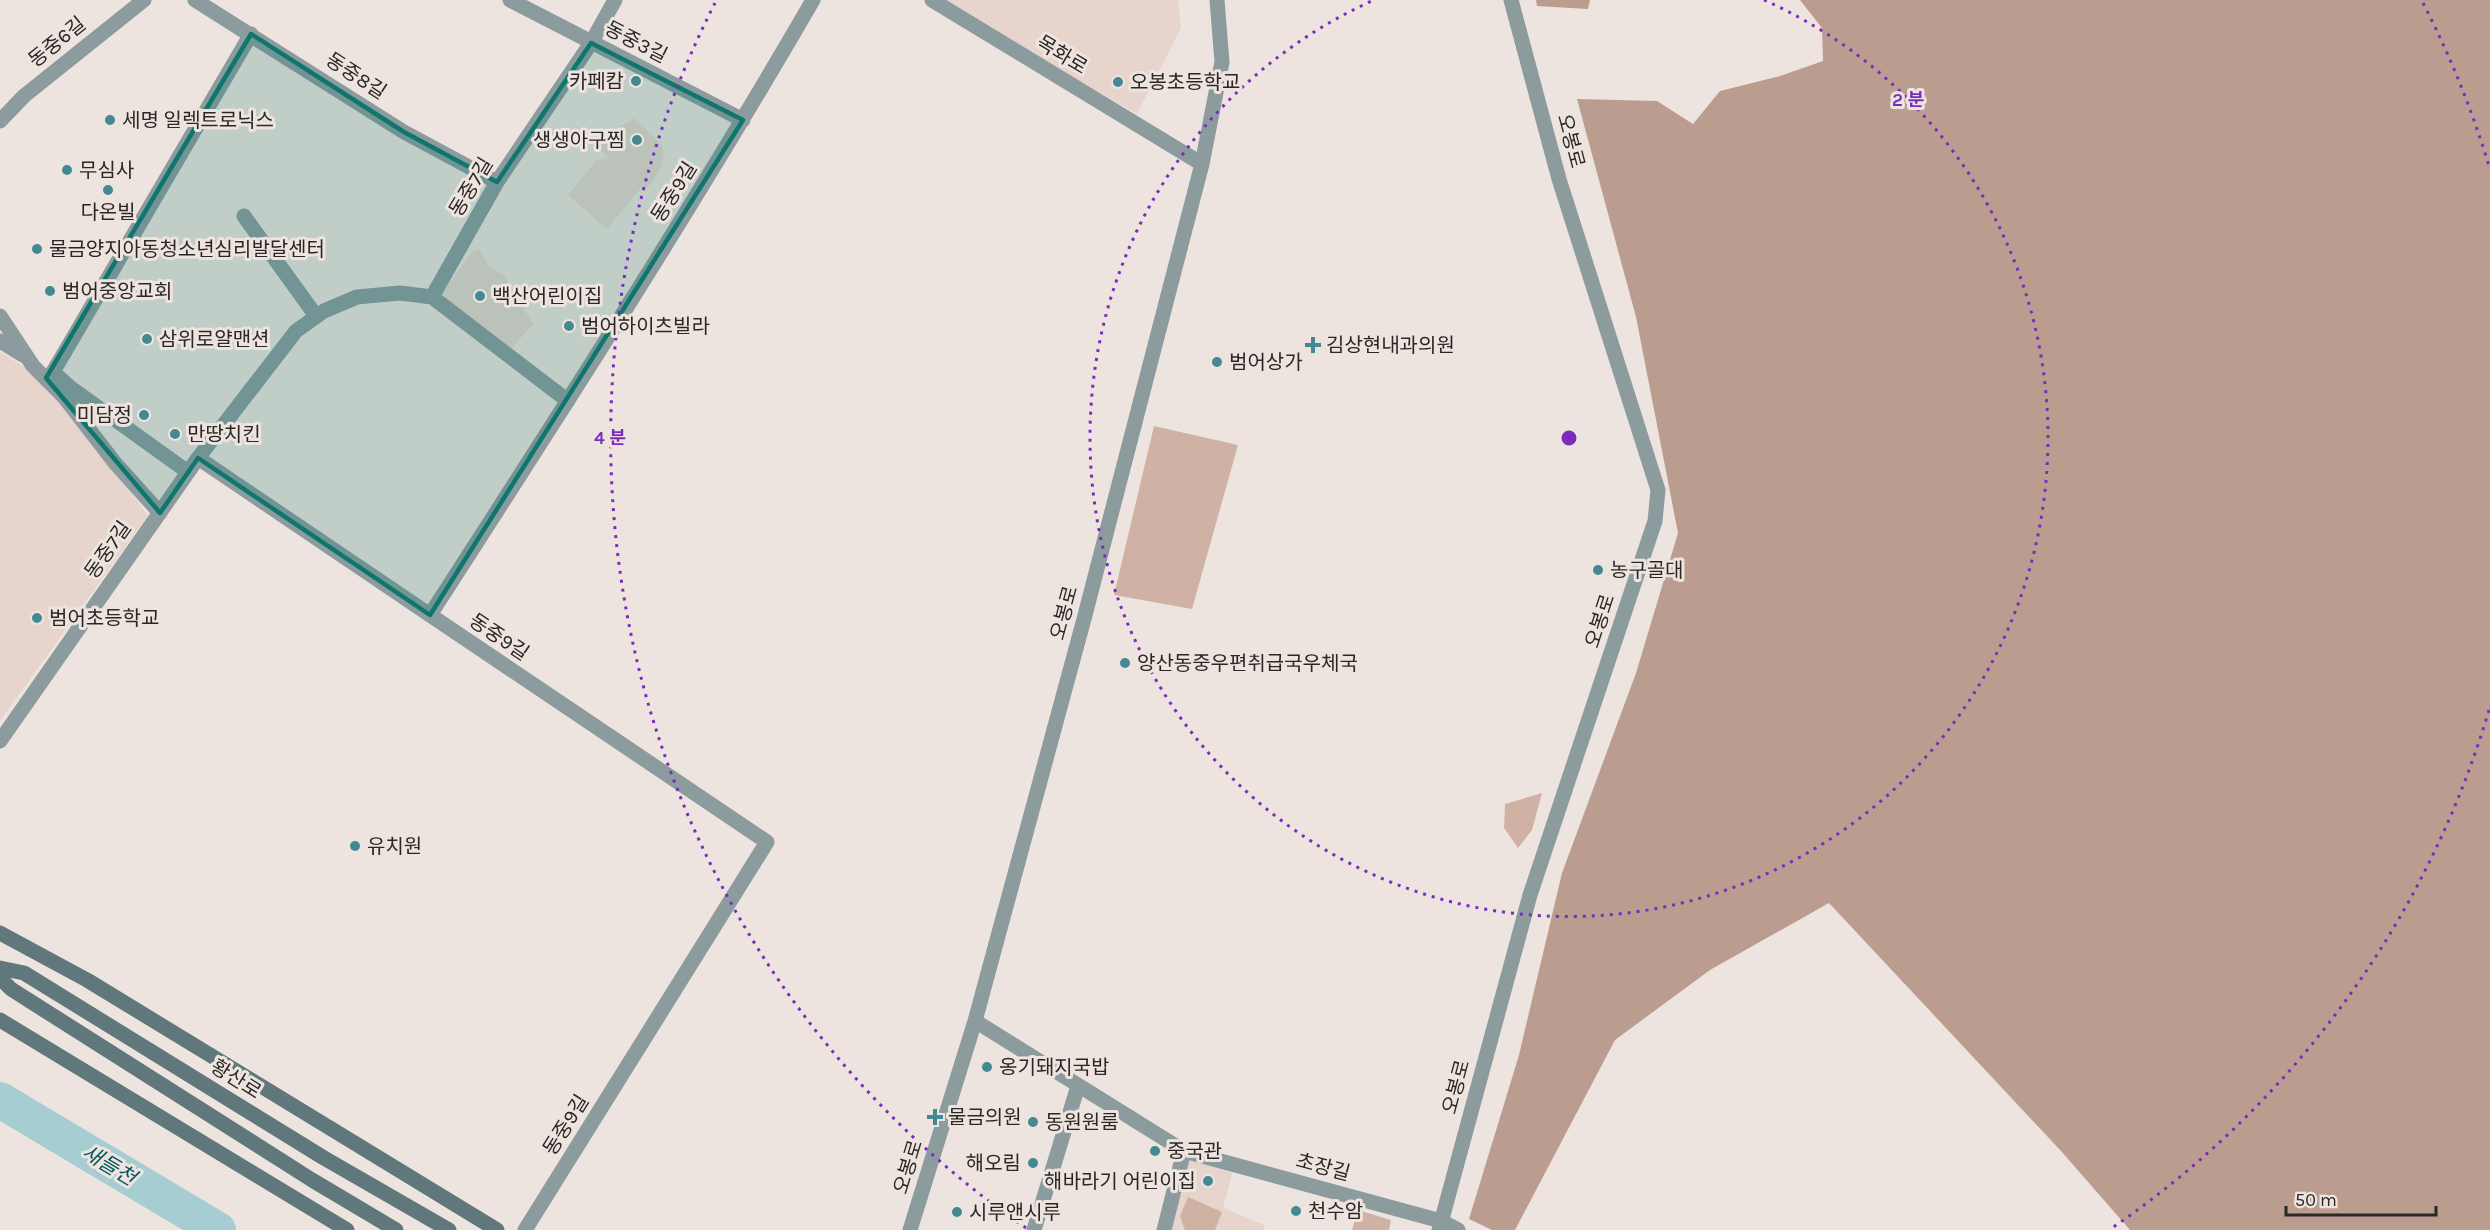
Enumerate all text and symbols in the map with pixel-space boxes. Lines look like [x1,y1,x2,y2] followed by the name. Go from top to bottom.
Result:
[24,12,90,72] street label: 동중6길
[601,17,671,67] street label: 동중3길
[1032,31,1092,79] street label: 목화로
[321,48,391,104] street label: 동중8길
[569,70,624,93] place label: 카페캄
[1130,71,1240,94] place label: 오봉초등학교
[629,74,643,88] marker: 카페캄
[1111,75,1125,89] marker: 오봉초등학교
[1892,89,1924,111] text: 2 분
[122,109,274,132] place label: 세명 일렉트로닉스
[1553,111,1589,171] street label: 오봉로
[103,113,117,127] marker: 세명 일렉트로닉스
[533,129,625,152] place label: 생생아구찜
[630,133,644,147] marker: 생생아구찜
[445,153,497,221] street label: 동중7길
[647,158,701,226] street label: 동중9길
[79,159,134,182] place label: 무심사
[60,163,74,177] marker: 무심사
[101,183,115,197] marker: 다온빌
[80,201,136,224] place label: 다온빌
[49,238,325,261] place label: 물금양지아동청소년심리발달센터
[30,242,44,256] marker: 물금양지아동청소년심리발달센터
[62,280,172,303] place label: 범어중앙교회
[43,284,57,298] marker: 범어중앙교회
[492,285,602,308] place label: 백산어린이집
[473,289,487,303] marker: 백산어린이집
[581,315,710,338] place label: 범어하이츠빌라
[562,319,576,333] marker: 범어하이츠빌라
[159,328,269,351] place label: 삼위로얄맨션
[140,332,154,346] marker: 삼위로얄맨션
[1326,334,1455,357] place label: 김상현내과의원
[1304,336,1322,354] marker: 김상현내과의원
[1229,351,1303,374] place label: 범어상가
[1210,355,1224,369] marker: 범어상가
[77,404,132,427] place label: 미담정
[137,408,151,422] marker: 미담정
[187,423,261,446] place label: 만땅치킨
[168,427,182,441] marker: 만땅치킨
[594,427,626,449] text: 4 분
[1559,428,1579,448] centre of rings
[80,517,136,583] street label: 동중7길
[1610,559,1684,582] place label: 농구골대
[1591,563,1605,577] marker: 농구골대
[1046,583,1082,643] street label: 오봉로
[1581,591,1619,651] street label: 오봉로
[49,607,159,630] place label: 범어초등학교
[465,609,533,665] street label: 동중9길
[30,611,44,625] marker: 범어초등학교
[1137,652,1358,675] place label: 양산동중우편취급국우체국
[1118,656,1132,670] marker: 양산동중우편취급국우체국
[367,835,422,858] place label: 유치원
[348,839,362,853] marker: 유치원
[206,1055,266,1103] street label: 황산로
[999,1056,1109,1079] place label: 옹기돼지국밥
[1438,1057,1474,1117] street label: 오봉로
[980,1060,994,1074] marker: 옹기돼지국밥
[539,1091,593,1159] street label: 동중9길
[948,1106,1022,1129] place label: 물금의원
[926,1108,944,1126] marker: 물금의원
[1045,1111,1119,1134] place label: 동원원룸
[1026,1115,1040,1129] marker: 동원원룸
[889,1137,927,1197] street label: 오봉로
[78,1140,142,1192] water label: 새들천
[1167,1140,1222,1163] place label: 중국관
[1148,1144,1162,1158] marker: 중국관
[1293,1149,1353,1185] street label: 초장길
[966,1152,1021,1175] place label: 해오림
[1026,1156,1040,1170] marker: 해오림
[1044,1170,1196,1193] place label: 해바라기 어린이집
[1201,1174,1215,1188] marker: 해바라기 어린이집
[2286,1179,2436,1217] scale bar
[2295,1189,2337,1211] text: 50 m
[1308,1200,1363,1223] place label: 천수암
[969,1201,1061,1224] place label: 시루앤시루
[1289,1204,1303,1218] marker: 천수암
[950,1205,964,1219] marker: 시루앤시루

